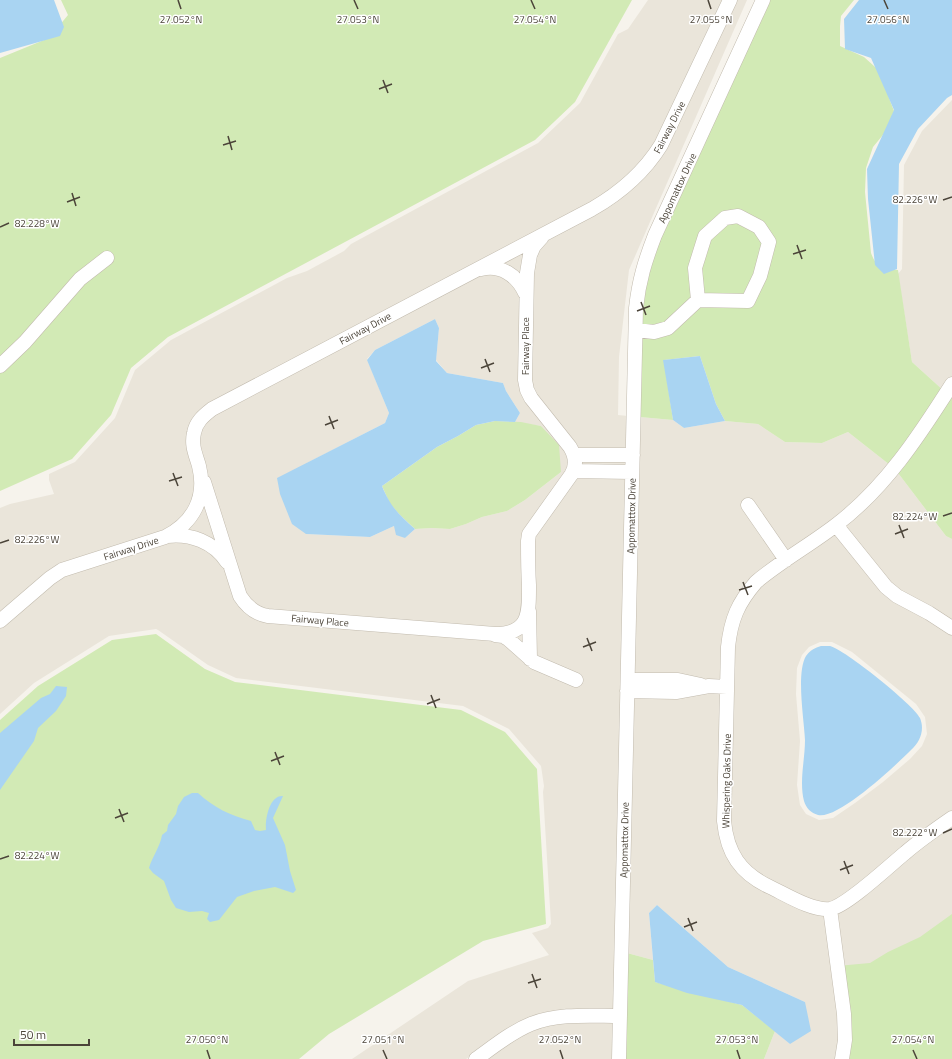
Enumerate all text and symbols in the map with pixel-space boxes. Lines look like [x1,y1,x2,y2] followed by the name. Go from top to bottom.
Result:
[160,12,202,27] text: 27.052°N
[337,12,379,27] text: 27.053°N
[514,12,556,27] text: 27.054°N
[690,12,732,27] text: 27.055°N
[867,12,909,27] text: 27.056°N
[650,98,689,156] street label: Fairway Drive
[655,151,700,226] street label: Appomattox Drive
[893,192,937,207] text: 82.226°W
[15,216,59,231] text: 82.228°W
[337,308,394,348] street label: Fairway Drive
[518,317,533,375] street label: Fairway Place
[623,478,640,554] street label: Appomattox Drive
[893,509,937,524] text: 82.224°W
[15,532,59,547] text: 82.226°W
[102,533,161,564] street label: Fairway Drive
[291,611,349,630] street label: Fairway Place
[718,733,735,829] street label: Whispering Oaks Drive
[616,802,633,878] street label: Appomattox Drive
[893,825,937,840] text: 82.222°W
[15,848,59,863] text: 82.224°W
[14,1021,89,1047] scale bar
[20,1025,46,1044] text: 50 m
[186,1032,228,1047] text: 27.050°N
[362,1032,404,1047] text: 27.051°N
[539,1032,581,1047] text: 27.052°N
[716,1032,758,1047] text: 27.053°N
[892,1032,934,1047] text: 27.054°N

